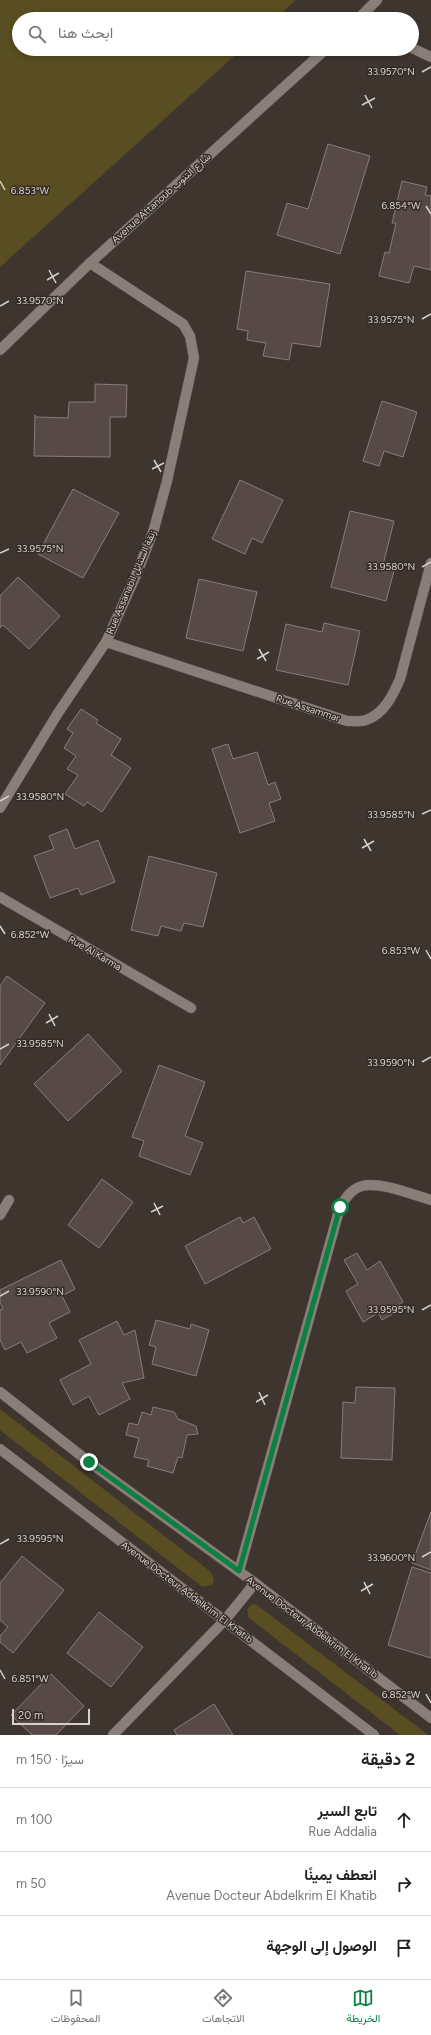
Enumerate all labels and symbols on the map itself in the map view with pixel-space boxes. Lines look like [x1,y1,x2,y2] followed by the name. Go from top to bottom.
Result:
[367,65,415,78] text: 33.9570°N
[109,150,213,246] street label: Avenue Attanoub شارع التنوب
[11,184,50,197] text: 6.853°W
[381,199,421,212] text: 6.854°W
[16,294,64,307] text: 33.9570°N
[368,313,414,326] text: 33.9575°N
[103,528,159,636] street label: Rue Assanabil زنقة السنابل
[17,542,63,555] text: 33.9575°N
[367,560,415,573] text: 33.9580°N
[274,692,342,725] street label: Rue Assammar
[16,790,64,803] text: 33.9580°N
[367,808,415,821] text: 33.9585°N
[11,928,50,941] text: 6.852°W
[66,933,124,973] street label: Rue Al Karma
[382,944,421,957] text: 6.853°W
[16,1037,64,1050] text: 33.9585°N
[367,1056,415,1069] text: 33.9590°N
[331,1198,349,1216] route start
[16,1285,64,1298] text: 33.9590°N
[367,1303,415,1316] text: 33.9595°N
[80,1453,98,1471] route end
[16,1532,64,1545] text: 33.9595°N
[118,1538,256,1646] street label: Avenue Docteur Addelkrim El Khatib
[367,1551,415,1564] text: 33.9600°N
[243,1573,381,1681] street label: Avenue Docteur Abdelkrim El Khatib
[11,1672,49,1685] text: 6.851°W
[382,1688,421,1701] text: 6.852°W
[12,1707,90,1726] scale bar

